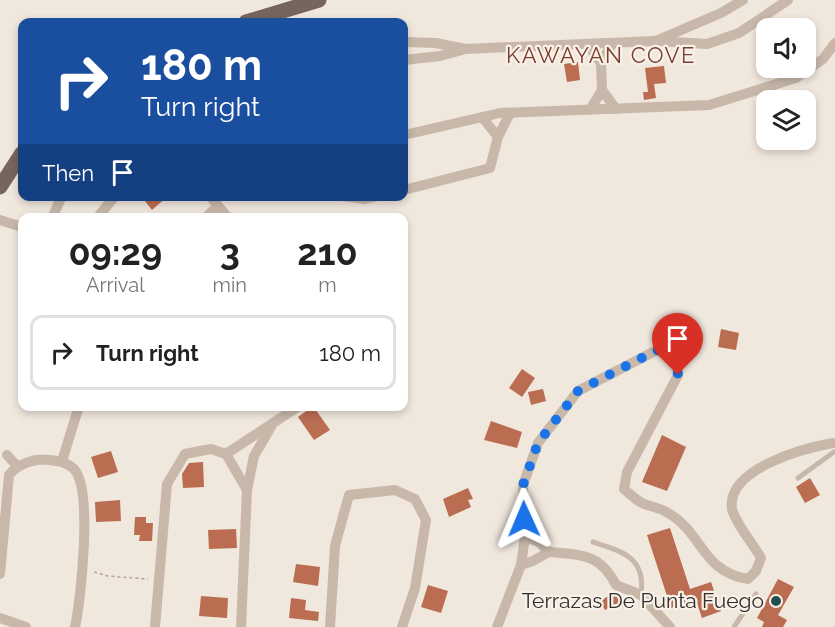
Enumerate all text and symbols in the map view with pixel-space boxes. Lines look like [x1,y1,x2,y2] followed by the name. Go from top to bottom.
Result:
[756,18,816,150] map controls
[756,18,816,78] button: sound
[141,41,262,90] text: 180 m
[42,42,120,120] icon: right
[506,42,696,68] district label: KAWAYAN COVE
[756,90,816,150] button: layers
[141,91,260,122] text: Turn right
[106,156,139,189] icon: arrive
[42,160,94,186] text: Then
[68,231,162,273] text: 09:29
[220,231,240,273] text: 3
[297,231,358,273] text: 210
[86,273,145,297] text: Arrival
[213,273,247,297] text: min
[318,273,337,297] text: m
[652,313,703,375] pin
[661,322,694,355] icon: arrive
[45,336,78,369] icon: right
[96,340,199,366] text: Turn right
[319,340,381,366] text: 180 m
[492,487,556,551] position arrow
[522,588,764,613] place label: Terrazas De Punta Fuego
[769,594,783,608] marker: Terrazas De Punta Fuego

